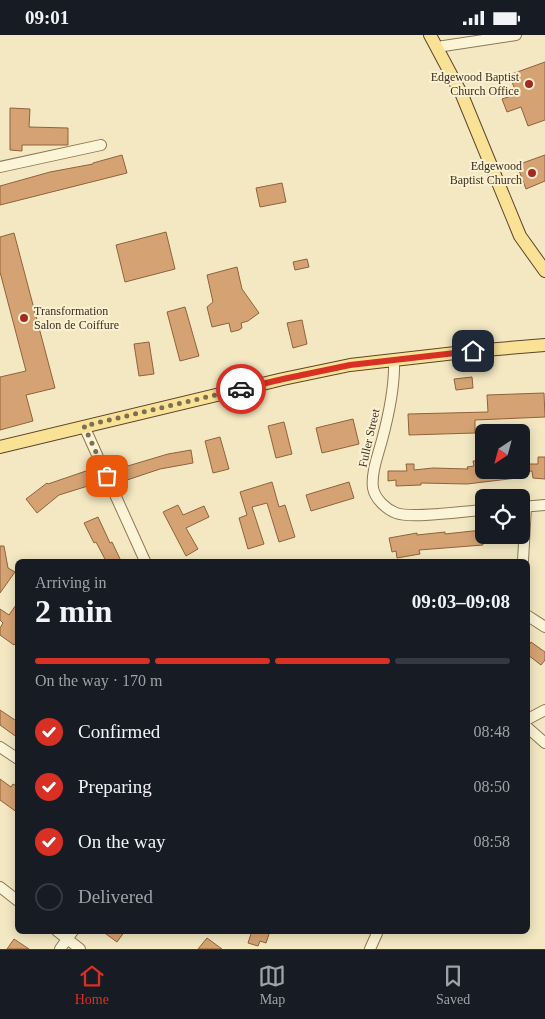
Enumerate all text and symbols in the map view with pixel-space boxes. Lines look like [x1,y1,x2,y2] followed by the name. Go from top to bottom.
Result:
[25,7,69,28] text: 09:01
[431,70,520,98] place label: Edgewood Baptist Church Office
[523,78,535,90] marker: Edgewood Baptist Church Office
[450,159,522,187] place label: Edgewood Baptist Church
[526,167,538,179] marker: Edgewood Baptist Church
[34,304,119,332] place label: Transformation Salon de Coiffure
[18,312,30,324] marker: Transformation Salon de Coiffure
[452,330,494,372] pin
[459,337,487,365] icon: home
[216,364,266,414] courier
[227,375,255,403] icon: car
[355,407,383,469] street label: Fuller Street
[475,424,530,479] north arrow
[475,424,530,544] map controls
[86,455,128,497] pin
[93,462,121,490] icon: bag
[475,489,530,544] button: locate
[35,574,107,591] text: Arriving in
[412,591,510,612] text: 09:03–09:08
[35,593,112,629] text: 2 min
[35,672,163,689] text: On the way · 170 m
[35,718,63,746] icon: check
[78,721,160,742] text: Confirmed
[474,723,510,740] text: 08:48
[35,773,63,801] icon: check
[78,776,152,797] text: Preparing
[474,778,510,795] text: 08:50
[35,828,63,856] icon: check
[78,831,166,852] text: On the way
[474,833,510,850] text: 08:58
[78,886,153,907] text: Delivered
[75,962,109,1008] tab: Home
[258,962,286,1008] tab: Map
[436,962,470,1008] tab: Saved

